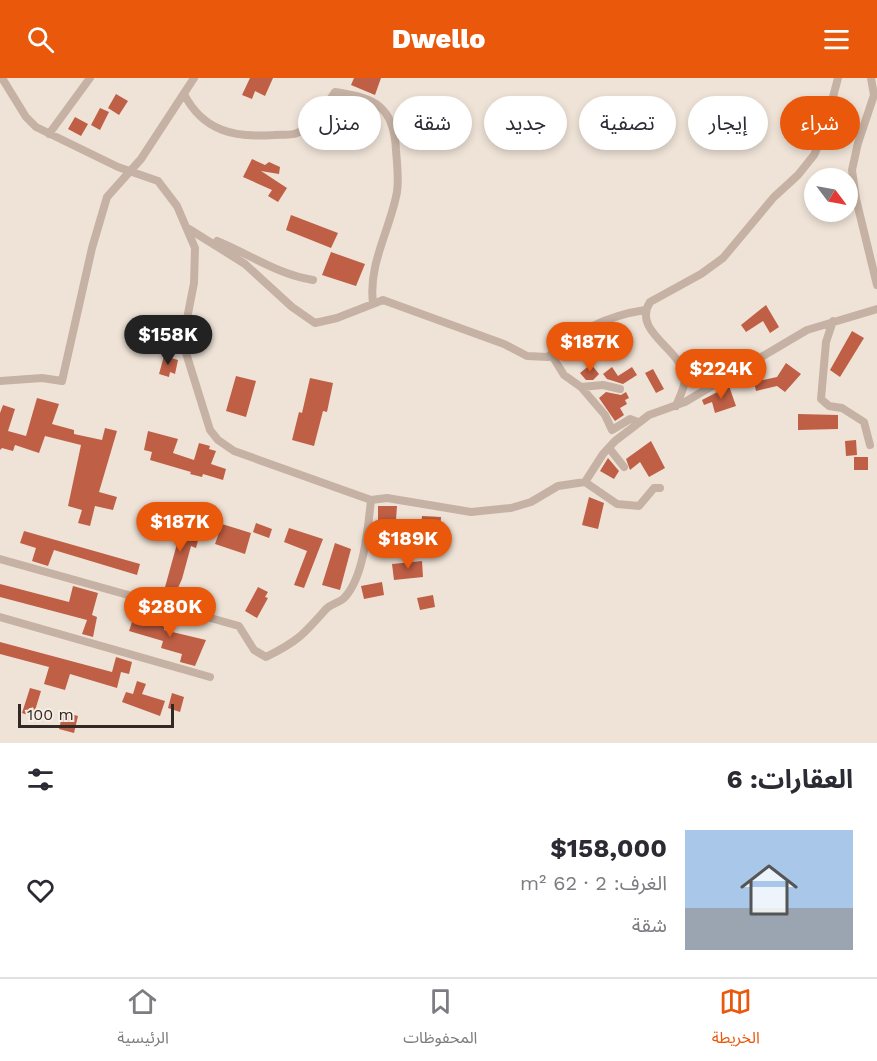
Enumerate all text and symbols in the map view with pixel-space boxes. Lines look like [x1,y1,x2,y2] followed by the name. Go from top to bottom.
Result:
[24,23,57,56] icon: search
[392,23,485,55] text: Dwello
[820,23,853,56] icon: menu
[298,96,381,150] chip: منزل
[393,96,472,150] chip: شقة
[484,96,567,150] chip: جديد
[579,96,676,150] chip: تصفية
[688,96,768,150] chip: إيجار
[780,96,860,150] chip: شراء
[804,168,858,222] north arrow
[804,168,858,222] map controls
[126,315,210,366] pin: $158K
[138,322,198,346] text: $158K
[548,322,632,373] pin: $187K
[560,329,620,353] text: $187K
[679,349,763,400] pin: $224K
[689,356,753,380] text: $224K
[138,502,222,553] pin: $187K
[150,509,210,533] text: $187K
[366,519,450,570] pin: $189K
[378,526,438,550] text: $189K
[128,587,212,638] pin: $280K
[138,594,202,618] text: $280K
[18,701,174,728] scale bar
[27,705,74,724] text: 100 m
[24,763,57,796] icon: filters
[726,764,853,794] text: العقارات: 6
[550,833,667,863] text: $158,000
[733,854,805,926] icon: home
[520,871,667,895] text: الغرف: 2 · 62 m²
[24,874,57,907] icon: heart
[632,913,667,937] text: شقة
[117,985,169,1055] tab: الرئيسية
[403,985,477,1055] tab: المحفوظات
[712,985,760,1055] tab: الخريطة

